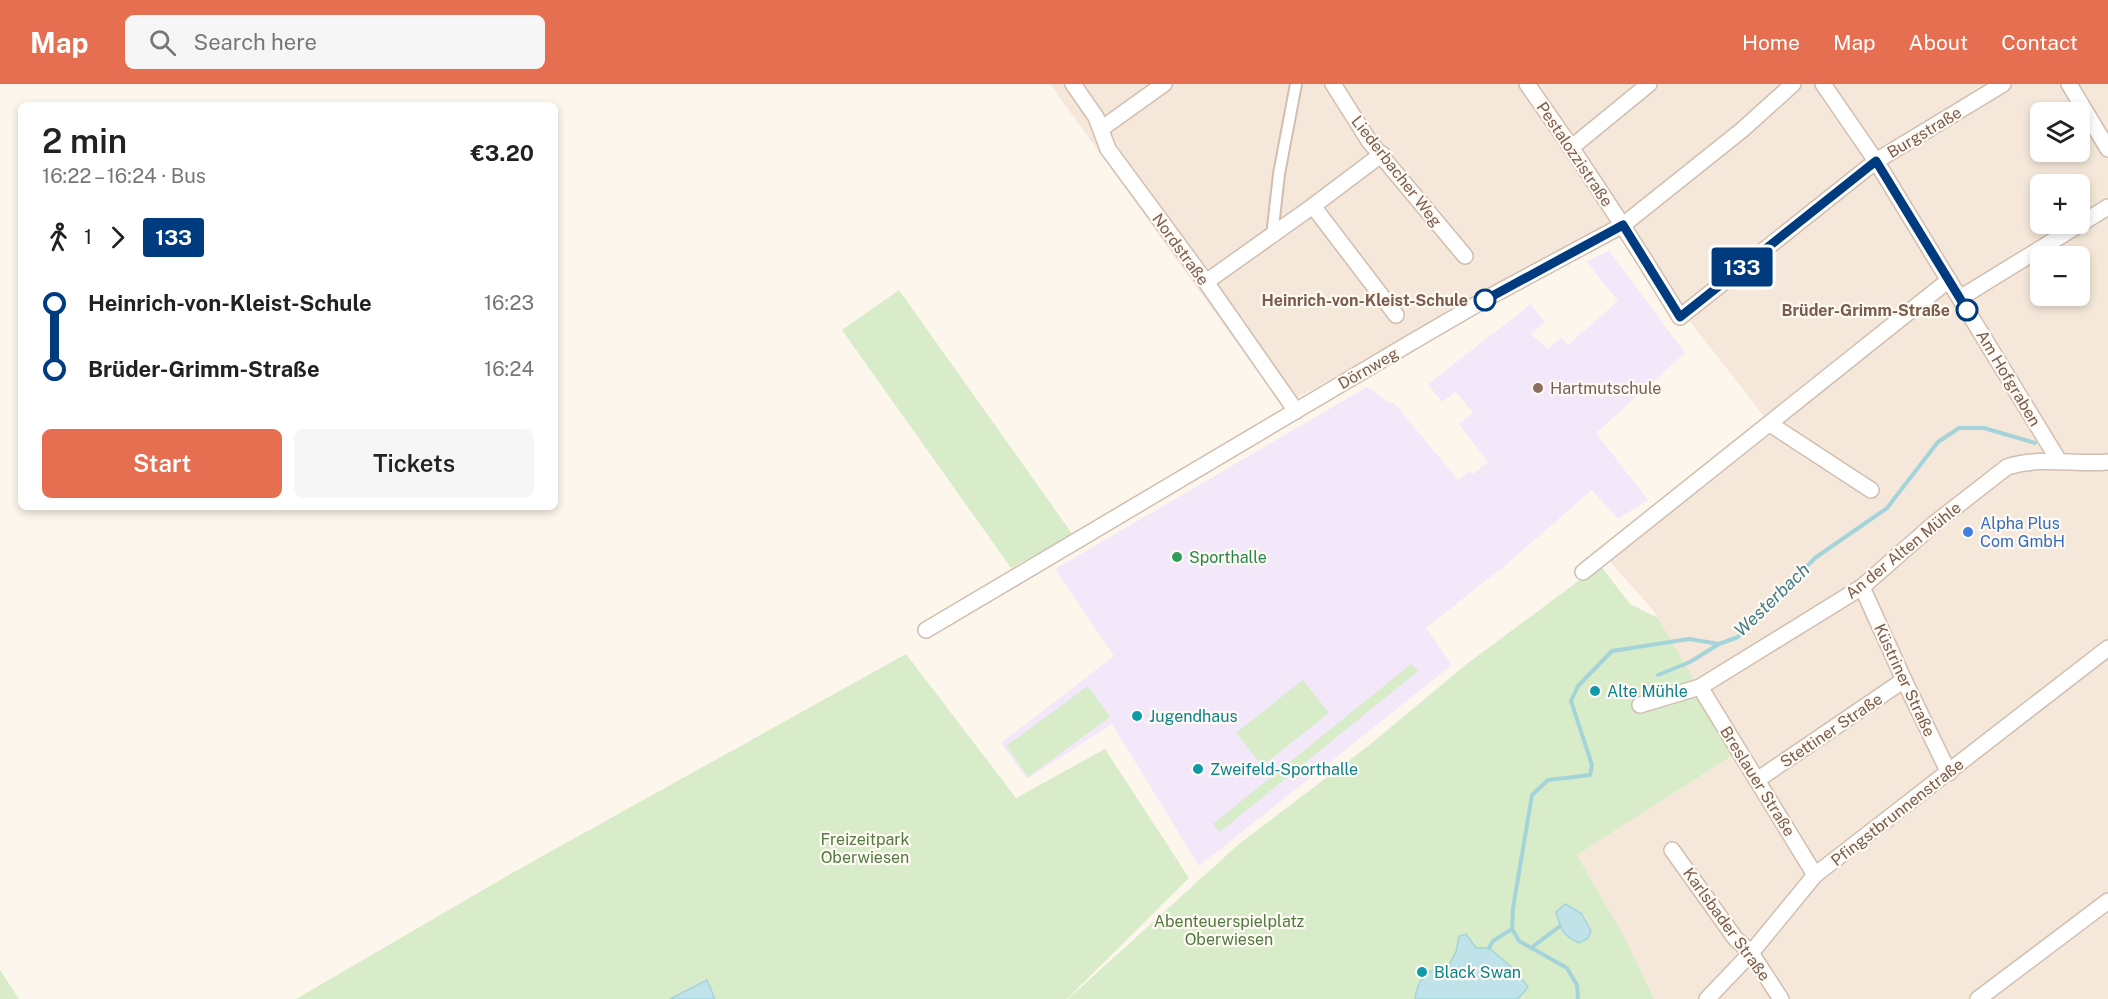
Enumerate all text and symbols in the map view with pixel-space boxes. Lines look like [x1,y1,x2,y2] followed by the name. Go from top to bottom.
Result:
[125,15,545,69] search box
[30,26,89,59] text: Map
[146,26,179,59] icon: search
[194,29,317,55] text: Search here
[1742,30,1800,55] text: Home
[1833,30,1876,55] text: Map
[1909,30,1968,55] text: About
[2001,30,2078,55] text: Contact
[1533,98,1617,210] street label: Pestalozzistraße
[2030,102,2090,306] map controls
[2030,102,2090,162] button: layers
[1884,103,1965,162] street label: Burgstraße
[1347,112,1446,231] street label: Liederbacher Weg
[42,122,127,160] text: 2 min
[471,140,534,166] text: €3.20
[42,164,206,188] text: 16:22 – 16:24 · Bus
[2030,174,2090,234] button: +
[1148,210,1213,289] street label: Nordstraße
[42,221,75,254] icon: walk
[101,221,134,254] icon: forward
[84,225,92,249] text: 1
[155,225,192,250] text: 133
[2030,246,2090,306] button: −
[1708,248,1776,286] line badge: 133
[1724,255,1760,280] text: 133
[1474,289,1496,311] marker: Heinrich-von-Kleist-Schule
[88,290,372,316] text: Heinrich-von-Kleist-Schule
[484,291,534,315] text: 16:23
[1262,291,1468,310] place label: Heinrich-von-Kleist-Schule
[1956,299,1978,321] marker: Brüder-Grimm-Straße
[1782,301,1950,320] place label: Brüder-Grimm-Straße
[1972,327,2045,430] street label: Am Hofgraben
[1335,344,1402,393] street label: Dörnweg
[88,356,320,382] text: Brüder-Grimm-Straße
[484,357,534,381] text: 16:24
[1550,379,1661,398] place label: Hartmutschule
[1531,381,1545,395] marker: Hartmutschule
[42,429,282,498] button: Start
[294,429,534,498] button: Tickets
[1842,498,1965,603] street label: An der Alten Mühle
[1980,514,2065,551] place label: Alpha Plus Com GmbH
[1961,525,1975,539] marker: Alpha Plus Com GmbH
[1189,548,1267,567] place label: Sporthalle
[1170,550,1184,564] marker: Sporthalle
[1730,559,1814,641] water label: Westerbach
[1870,621,1939,740] street label: Küstriner Straße
[1607,682,1688,701] place label: Alte Mühle
[1588,684,1602,698] marker: Alte Mühle
[1777,689,1886,772] street label: Stettiner Straße
[1149,707,1238,726] place label: Jugendhaus
[1130,709,1144,723] marker: Jugendhaus
[1716,723,1799,840] street label: Breslauer Straße
[1827,755,1967,870] street label: Pfingstbrunnenstraße
[1210,760,1358,779] place label: Zweifeld-Sporthalle
[1191,762,1205,776] marker: Zweifeld-Sporthalle
[820,830,910,867] park label: Freizeitpark Oberwiesen
[1679,864,1774,985] street label: Karlsbader Straße
[1154,912,1305,949] park label: Abenteuerspielplatz Oberwiesen
[1434,963,1521,982] place label: Black Swan
[1415,965,1429,979] marker: Black Swan

